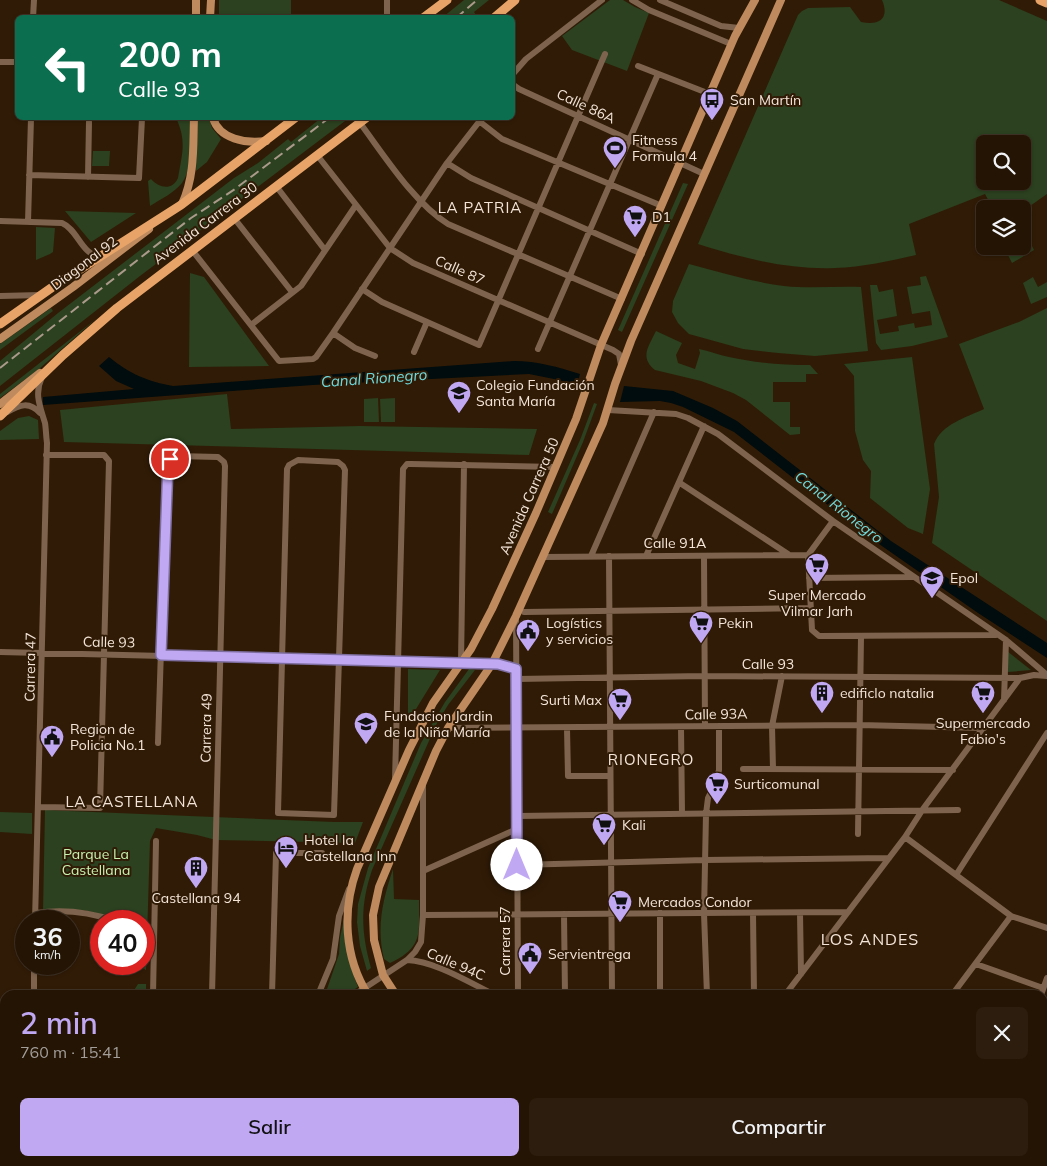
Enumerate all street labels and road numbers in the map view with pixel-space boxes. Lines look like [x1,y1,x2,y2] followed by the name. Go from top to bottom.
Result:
[554,85,619,128] street label: Calle 86A
[149,178,261,268] street label: Avenida Carrera 30
[47,232,121,294] street label: Diagonal 92
[432,251,488,289] street label: Calle 87
[495,435,563,557] street label: Avenida Carrera 50
[644,534,707,552] street label: Calle 91A
[20,632,40,702] street label: Carrera 47
[83,633,135,651] street label: Calle 93
[742,655,794,673] street label: Calle 93
[196,693,216,763] street label: Carrera 49
[684,704,748,724] street label: Calle 93A
[496,906,514,976] street label: Carrera 57
[424,944,488,984] street label: Calle 94C

